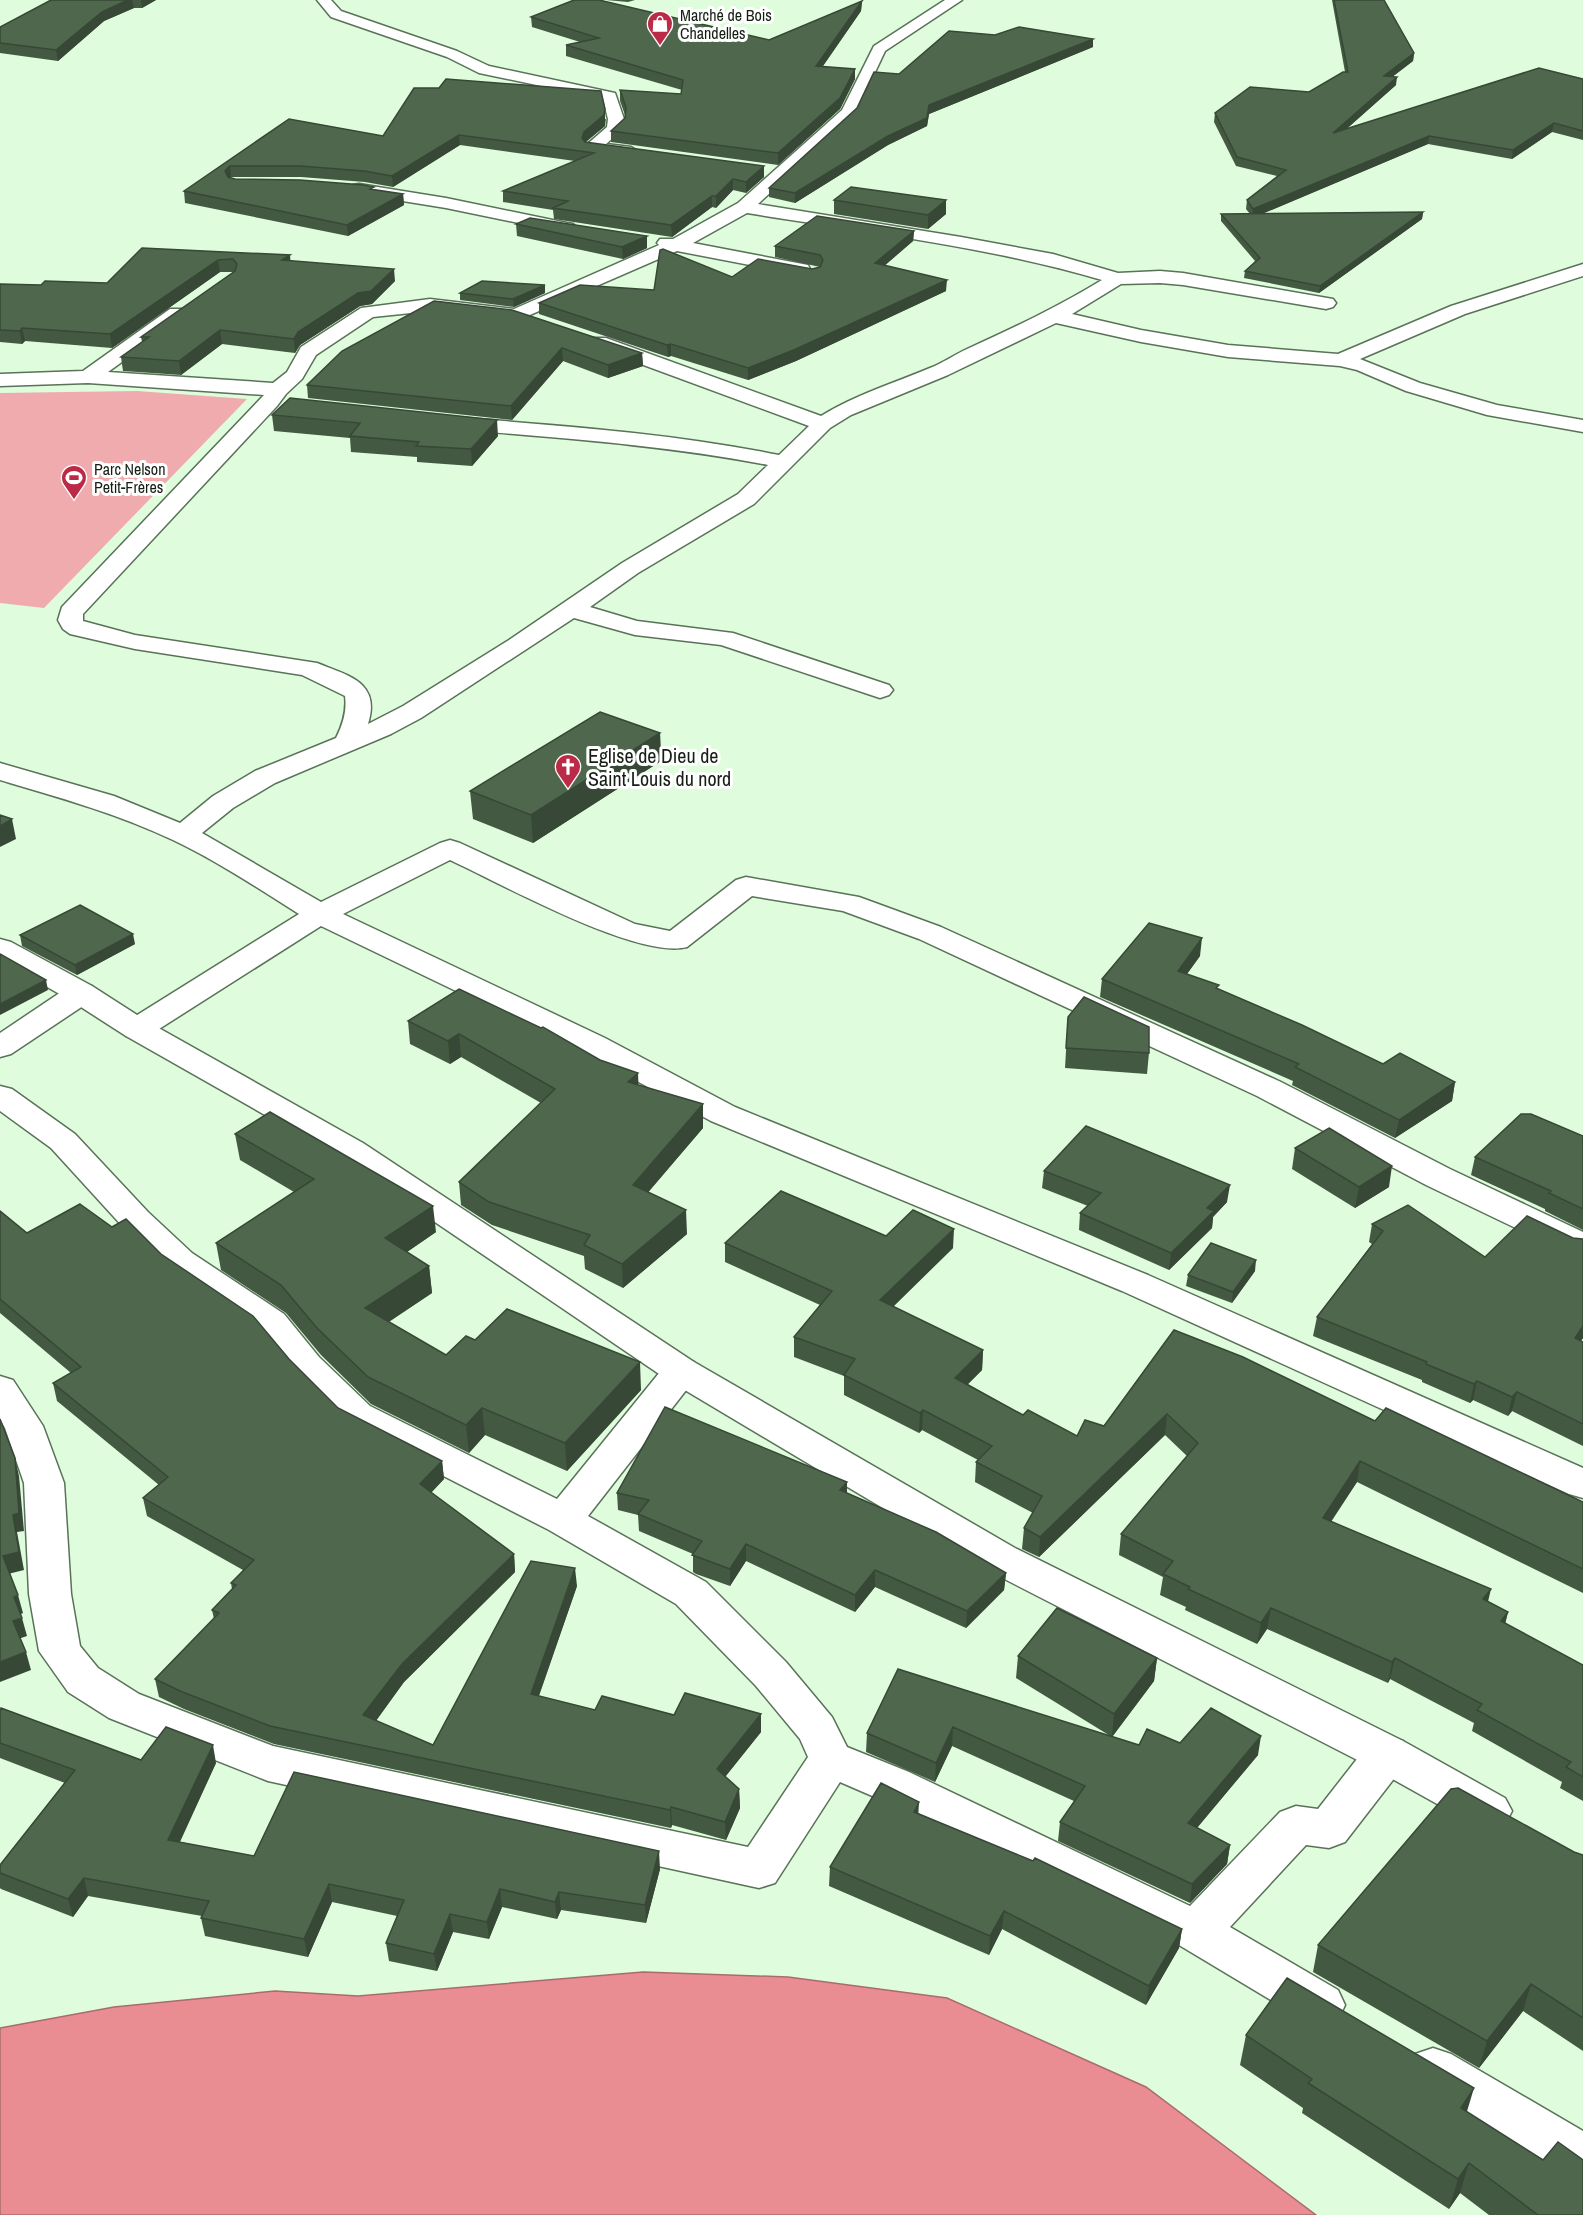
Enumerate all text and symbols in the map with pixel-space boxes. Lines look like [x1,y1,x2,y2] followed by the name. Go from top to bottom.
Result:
[680,4,772,44] place label: Marché de Bois Chandelles
[645,9,675,47] shop icon: Marché de Bois Chandelles
[94,458,165,498] place label: Parc Nelson Petit-Frères
[59,463,89,501] sports icon: Parc Nelson Petit-Frères
[588,742,731,792] place label: Eglise de Dieu de Saint Louis du nord
[553,752,583,790] church icon: Eglise de Dieu de Saint Louis du nord

